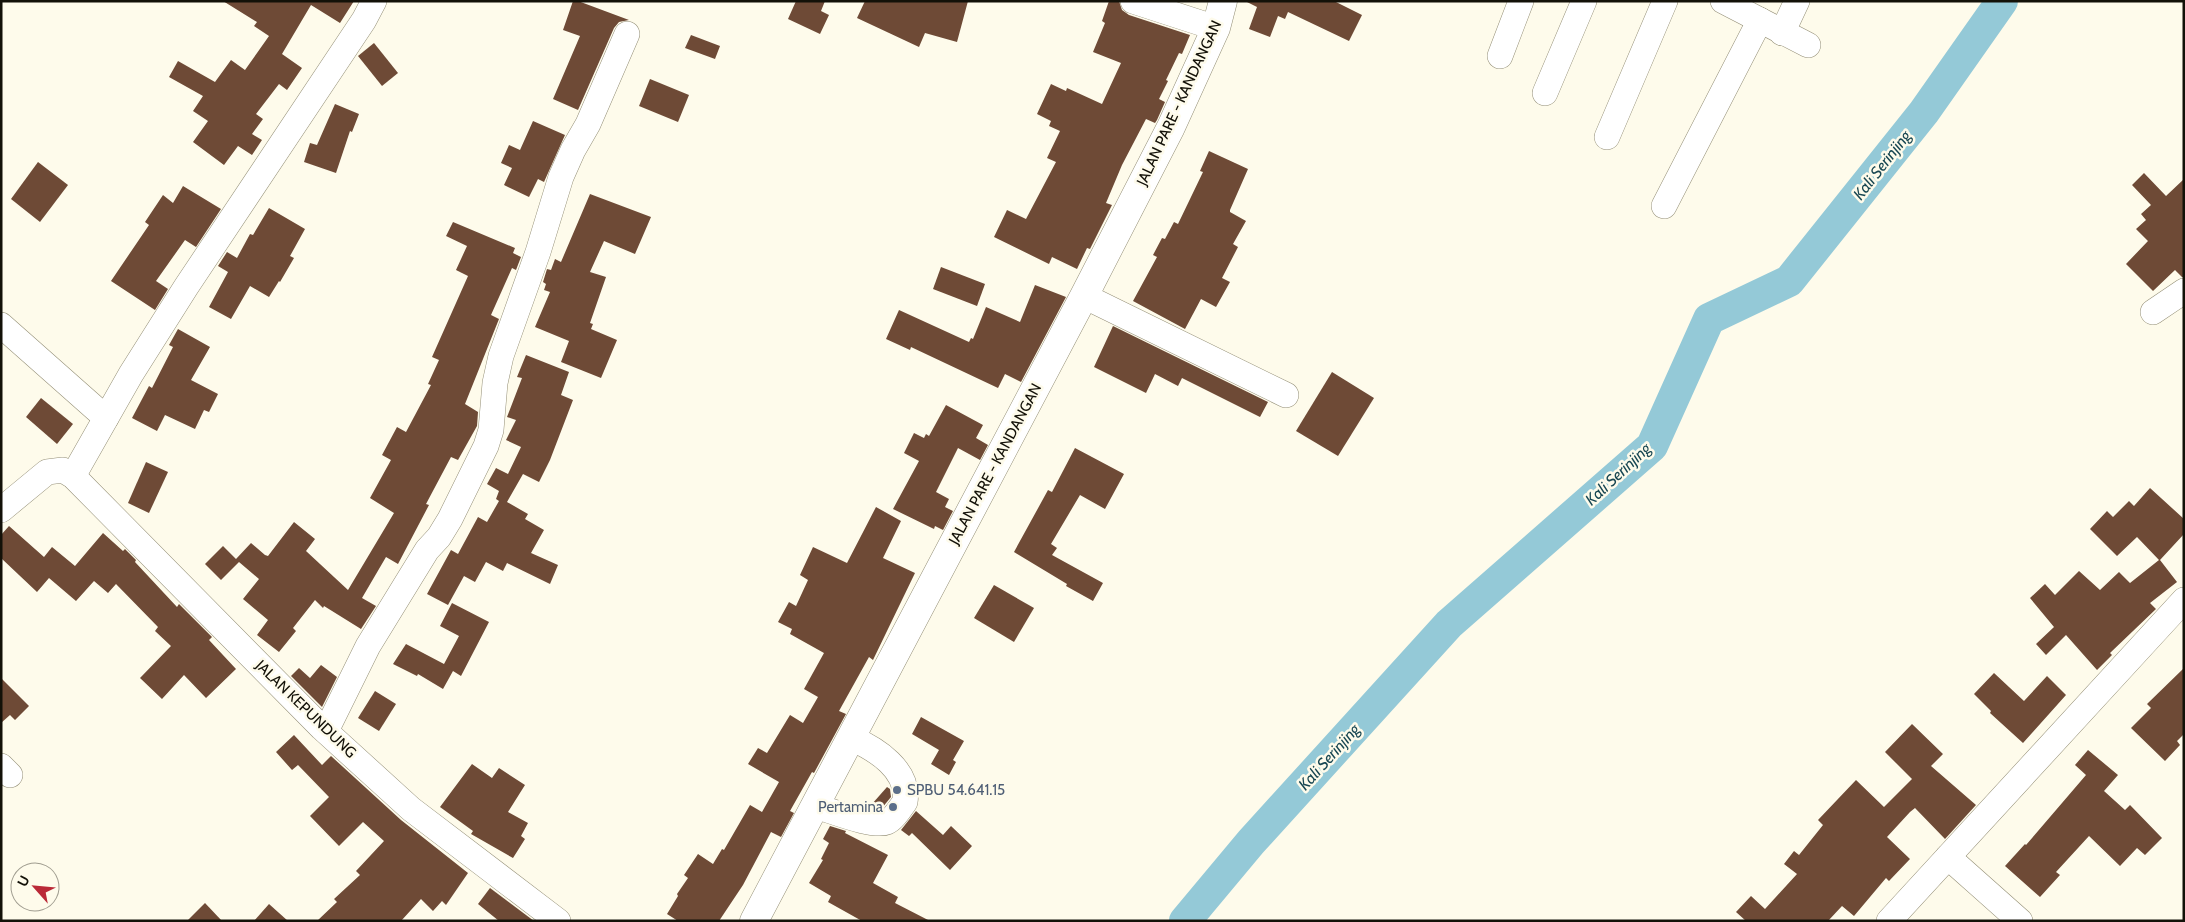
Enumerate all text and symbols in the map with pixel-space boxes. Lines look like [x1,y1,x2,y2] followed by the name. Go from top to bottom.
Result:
[1132,18,1225,189] street label: JALAN PARE - KANDANGAN
[1849,126,1915,203] water label: Kali Serinjing
[944,380,1045,549] street label: JALAN PARE - KANDANGAN
[1581,438,1655,509] water label: Kali Serinjing
[251,656,360,762] street label: JALAN KEPUNDUNG
[1294,719,1364,794] water label: Kali Serinjing
[907,781,1005,799] place label: SPBU 54.641.15
[891,784,903,796] marker: SPBU 54.641.15
[818,798,884,816] place label: Pertamina
[887,801,899,813] marker: Pertamina
[10,862,60,912] north arrow
[13,873,34,890] text: U

